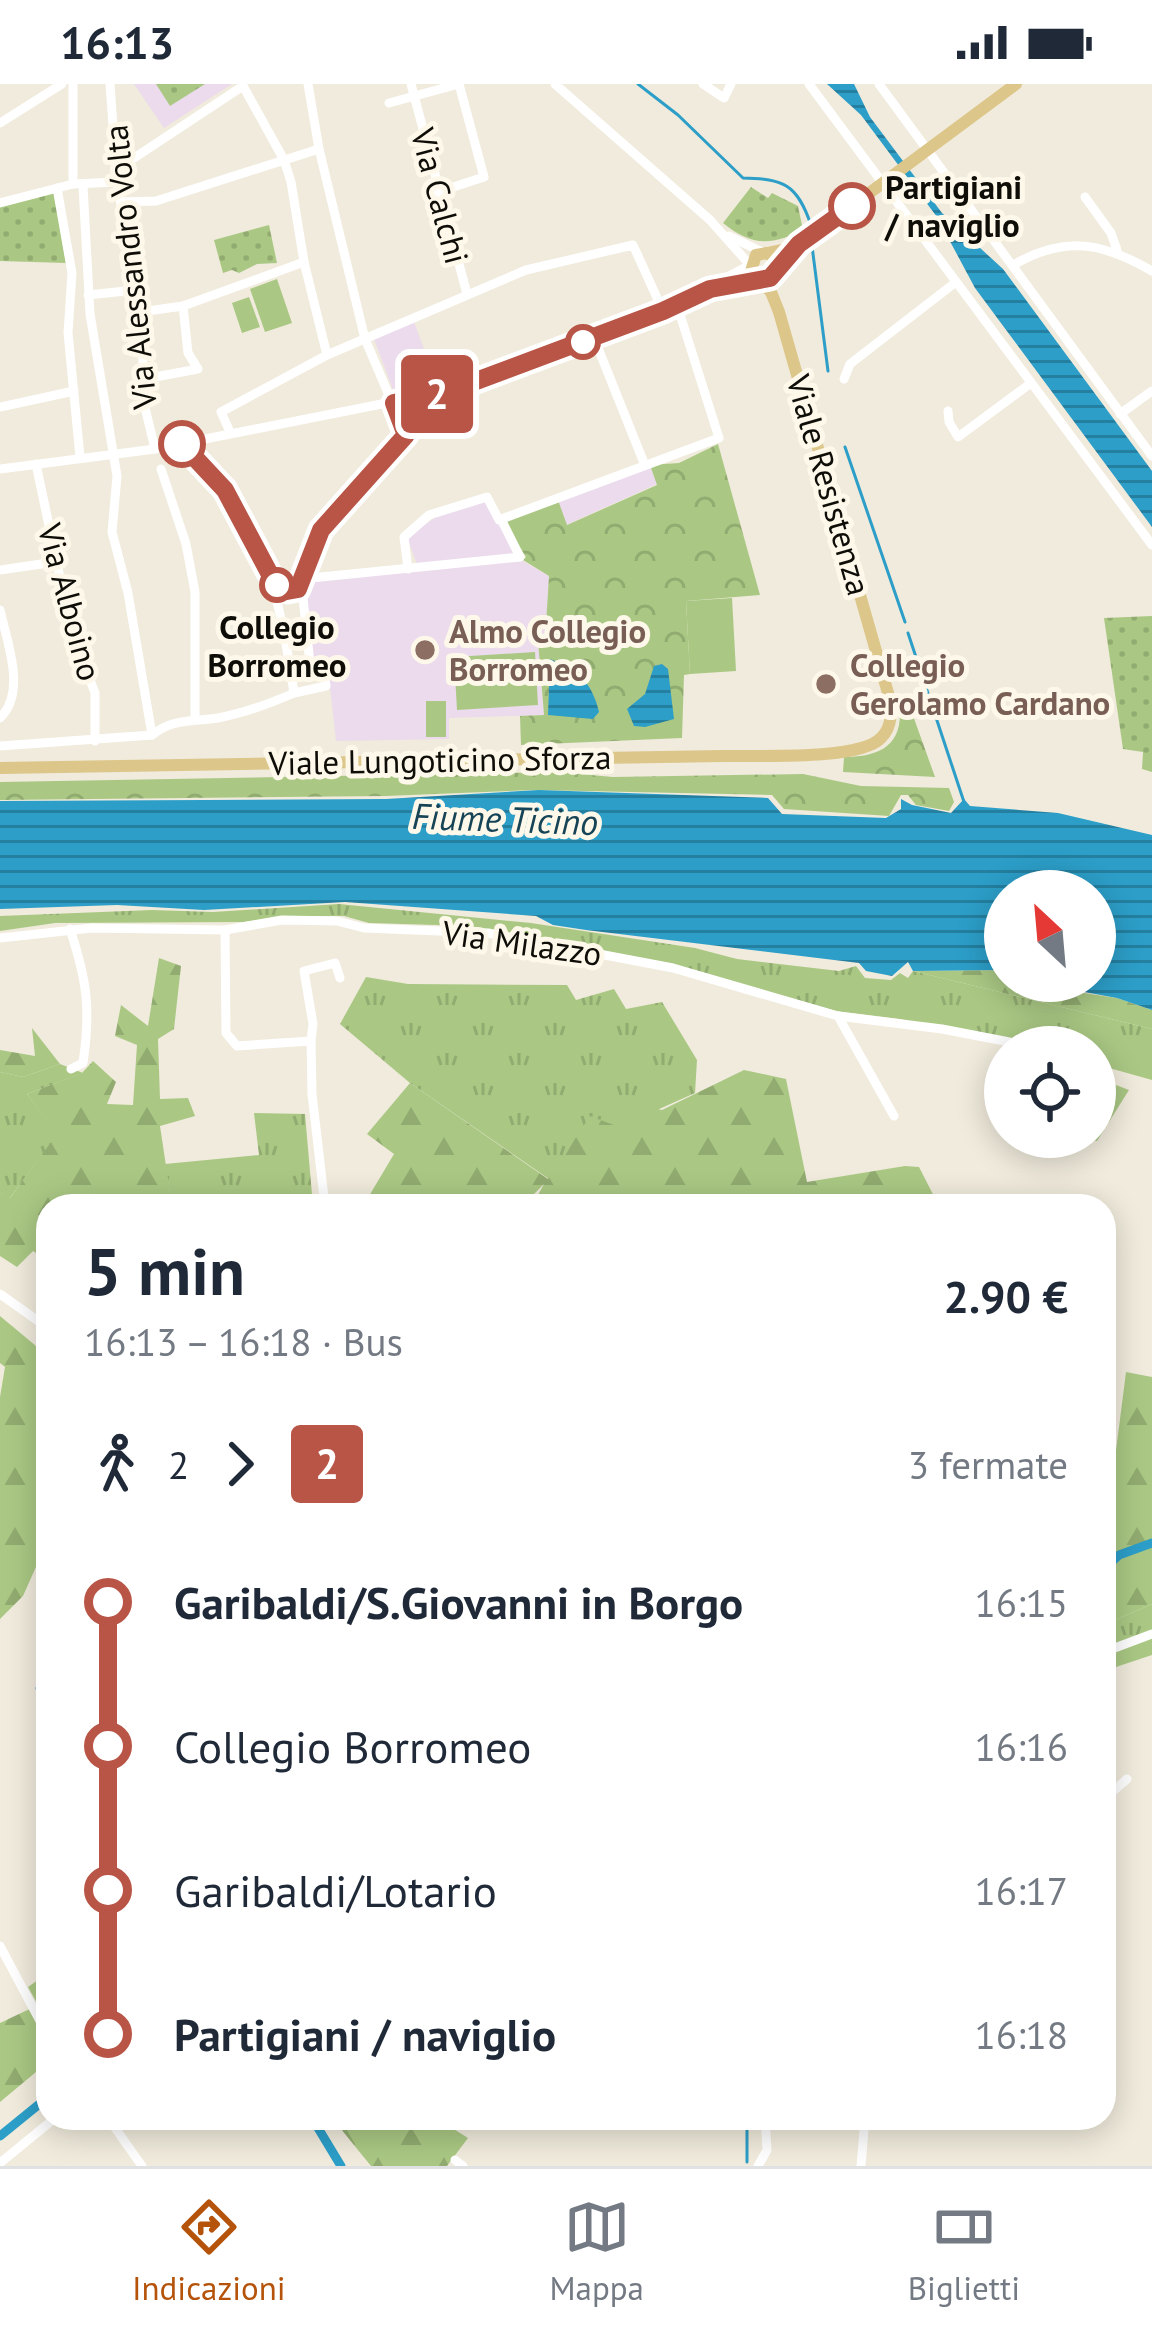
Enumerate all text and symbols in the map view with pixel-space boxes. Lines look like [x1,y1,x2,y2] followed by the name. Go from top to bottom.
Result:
[60,13,174,71] text: 16:13
[401,122,479,268] street label: Via Calchi
[93,123,166,412] street label: Via Alessandro Volta
[884,165,1022,246] place label: Partigiani / naviglio
[830,184,874,228] marker: Partigiani / naviglio
[567,326,599,358] unlabelled marker
[398,355,476,433] line badge: 2
[425,366,449,421] text: 2
[777,369,881,600] street label: Viale Resistenza
[160,422,204,466] unlabelled marker
[29,518,112,685] street label: Via Alboino
[261,569,293,601] marker: Collegio Borromeo
[208,605,347,686] place label: Collegio Borromeo
[449,609,646,690] place label: Almo Collegio Borromeo
[412,637,438,663] marker: Almo Collegio Borromeo
[850,643,1110,724] place label: Collegio Gerolamo Cardano
[813,671,839,697] marker: Collegio Gerolamo Cardano
[267,735,612,784] street label: Viale Lungoticino Sforza
[411,792,599,845] water label: Fiume Ticino
[984,870,1116,1002] north arrow
[984,870,1116,1158] map controls
[439,910,604,975] street label: Via Milazzo
[984,1026,1116,1158] button: locate
[84,1228,245,1313] text: 5 min
[943,1267,1068,1325] text: 2.90 €
[84,1316,403,1367] text: 16:13 – 16:18 · Bus
[84,1431,150,1497] icon: walk
[207,1431,273,1497] icon: forward
[315,1436,339,1491] text: 2
[168,1439,189,1490] text: 2
[908,1439,1068,1490] text: 3 fermate
[174,1573,743,1631] text: Garibaldi/S.Giovanni in Borgo
[974,1577,1068,1628] text: 16:15
[174,1717,531,1775] text: Collegio Borromeo
[974,1721,1068,1772] text: 16:16
[174,1861,497,1919] text: Garibaldi/Lotario
[974,1865,1068,1916] text: 16:17
[174,2005,556,2063] text: Partigiani / naviglio
[974,2009,1068,2060] text: 16:18
[132,2194,286,2309] tab: Indicazioni
[549,2194,644,2309] tab: Mappa
[908,2194,1020,2309] tab: Biglietti

